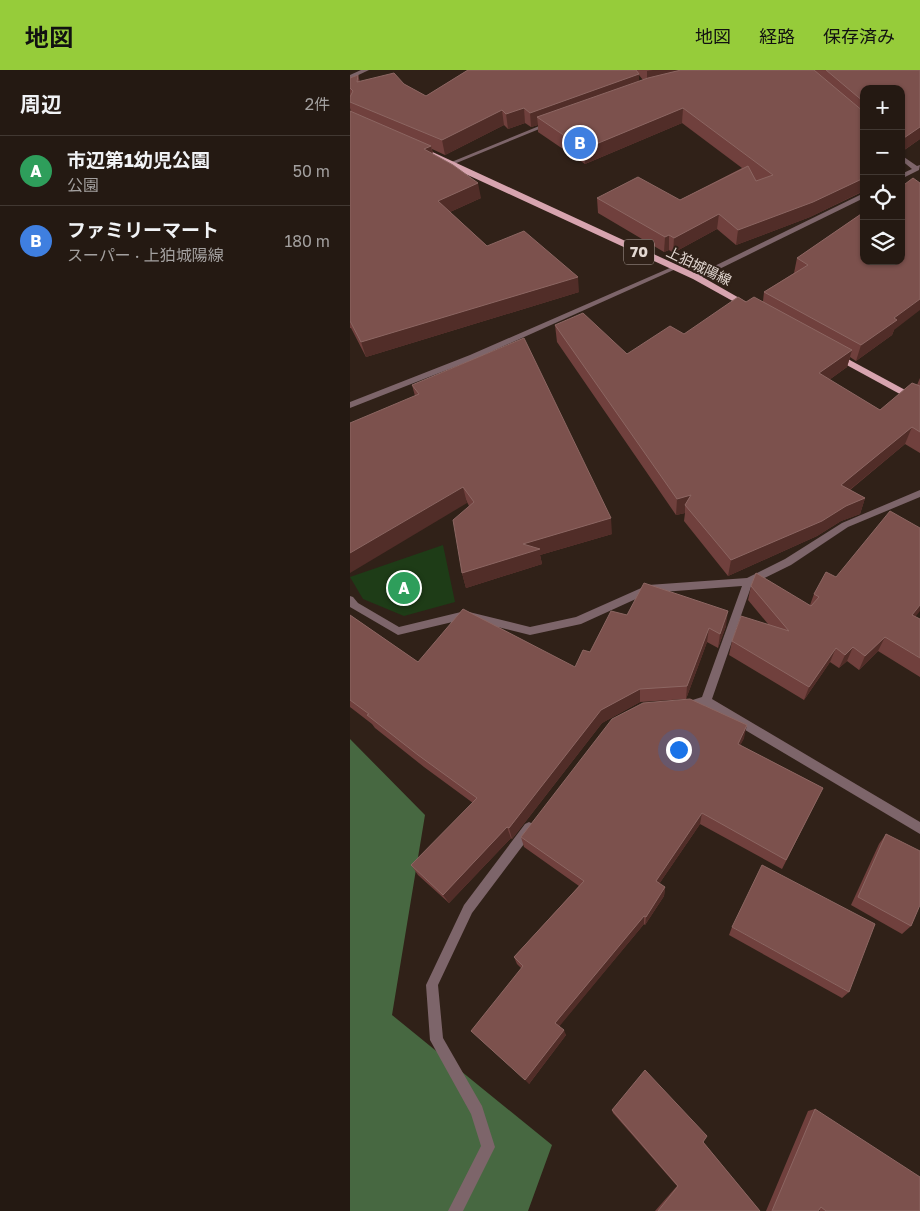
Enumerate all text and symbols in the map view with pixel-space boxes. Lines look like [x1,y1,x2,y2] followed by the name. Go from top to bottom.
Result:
[25,22,73,51] text: 地図
[695,25,731,47] text: 地図
[759,25,795,47] text: 経路
[823,25,895,47] text: 保存済み
[860,85,905,265] map controls
[860,85,905,130] button: +
[20,91,62,117] text: 周辺
[305,94,330,114] text: 2件
[564,124,596,162] pin: B
[860,130,905,175] button: −
[67,148,210,171] text: 市辺第1幼児公園
[30,161,42,181] text: A
[293,161,330,181] text: 50 m
[67,175,99,195] text: 公園
[860,175,905,220] button: locate
[67,218,219,241] text: ファミリーマート
[860,220,905,265] button: layers
[30,231,42,251] text: B
[284,231,330,251] text: 180 m
[624,240,654,264] road number: 70
[664,243,734,289] street label: 上狛城陽線
[67,245,224,265] text: スーパー · 上狛城陽線
[388,569,420,607] pin: A
[666,737,692,763] your location

